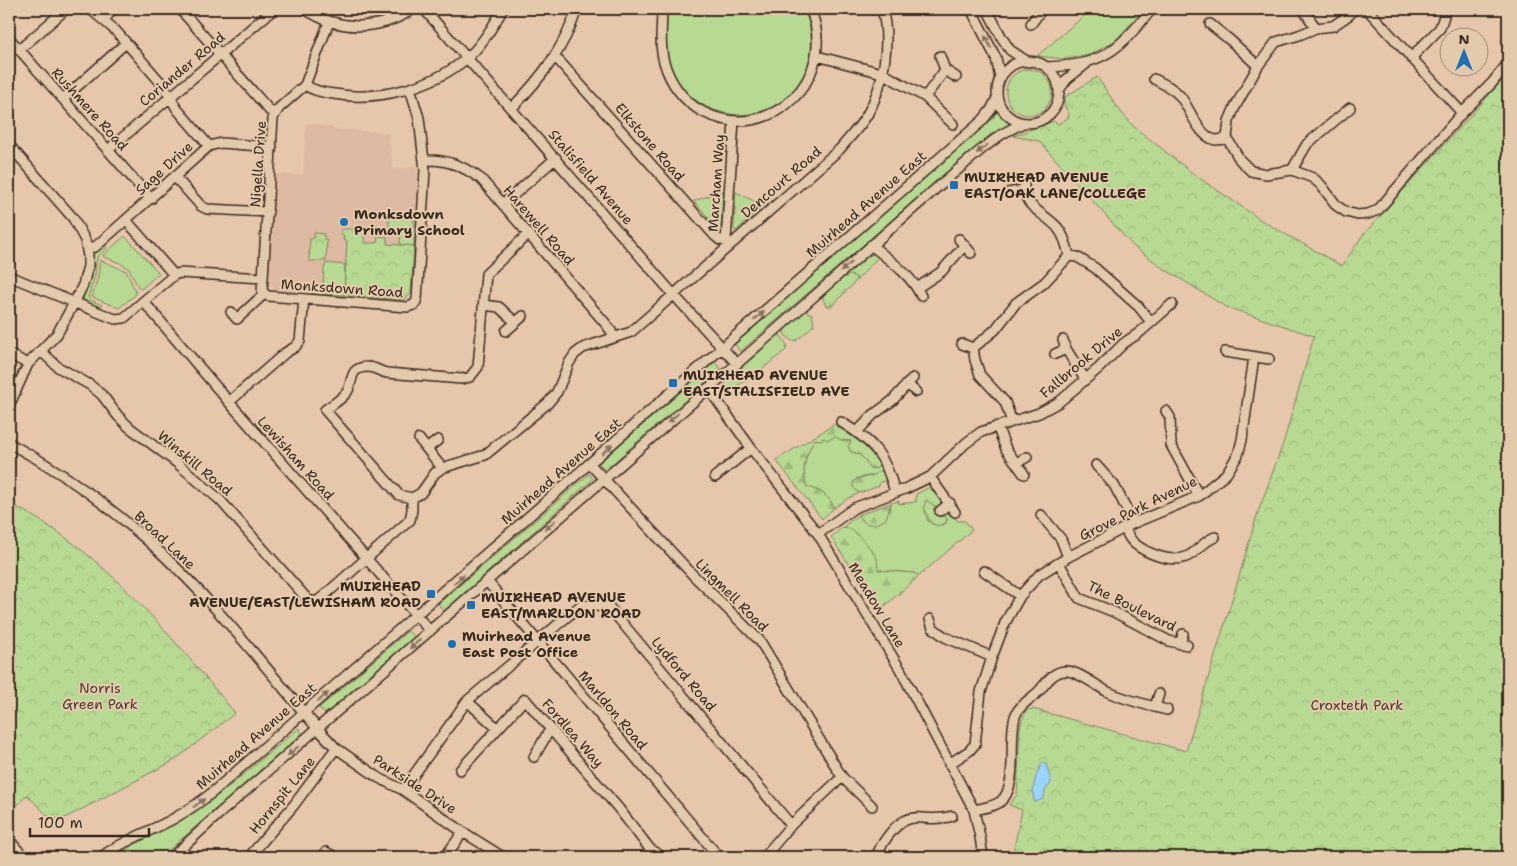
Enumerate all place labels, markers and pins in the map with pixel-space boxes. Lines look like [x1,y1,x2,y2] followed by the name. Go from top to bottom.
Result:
[964,168,1146,202] place label: MUIRHEAD AVENUE EAST/OAK LANE/COLLEGE
[948,179,960,191] marker: MUIRHEAD AVENUE EAST/OAK LANE/COLLEGE
[354,205,465,239] place label: Monksdown Primary School
[338,216,350,228] marker: Monksdown Primary School
[683,366,850,400] place label: MUIRHEAD AVENUE EAST/STALISFIELD AVE
[667,377,679,389] marker: MUIRHEAD AVENUE EAST/STALISFIELD AVE
[189,577,421,611] place label: MUIRHEAD AVENUE/EAST/LEWISHAM ROAD
[425,588,437,600] marker: MUIRHEAD AVENUE/EAST/LEWISHAM ROAD
[481,588,641,622] place label: MUIRHEAD AVENUE EAST/MARLDON ROAD
[465,599,477,611] marker: MUIRHEAD AVENUE EAST/MARLDON ROAD
[462,627,591,661] place label: Muirhead Avenue East Post Office
[446,638,458,650] marker: Muirhead Avenue East Post Office

